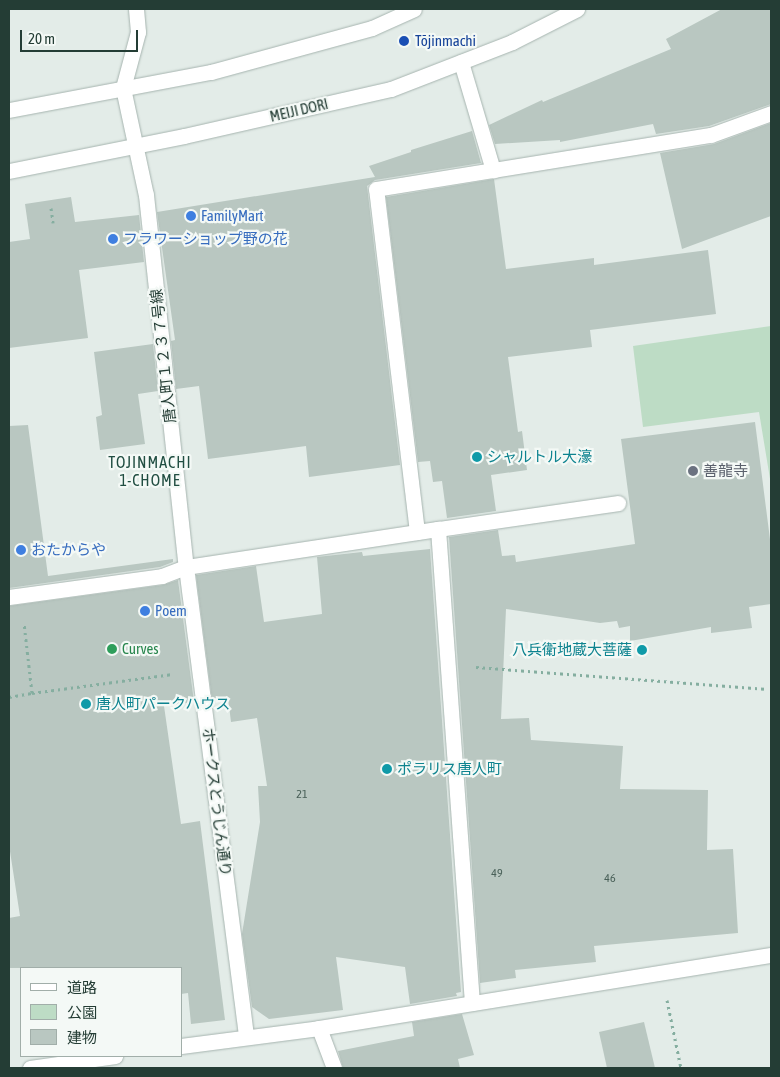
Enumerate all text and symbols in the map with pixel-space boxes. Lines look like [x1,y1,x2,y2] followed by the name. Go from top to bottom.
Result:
[22,20,140,52] scale bar
[28,30,55,47] text: 20 m
[415,32,476,50] place label: Tōjinmachi
[397,34,411,48] marker: Tōjinmachi
[268,95,330,125] street label: MEIJI DORI
[201,207,264,225] place label: FamilyMart
[185,210,197,222] marker: FamilyMart
[123,230,288,248] place label: フラワーショップ野の花
[107,233,119,245] marker: フラワーショップ野の花
[147,288,179,424] street label: 唐人町１２３７号線
[487,448,592,466] place label: シャルトル大濠
[471,451,483,463] marker: シャルトル大濠
[107,452,193,490] district label: TOJINMACHI 1-CHOME
[703,462,748,480] place label: 善龍寺
[687,465,699,477] marker: 善龍寺
[31,541,106,559] place label: おたからや
[15,544,27,556] marker: おたからや
[155,602,187,620] place label: Poem
[139,605,151,617] marker: Poem
[122,640,159,658] place label: Curves
[512,641,632,659] place label: 八兵衛地蔵大菩薩
[106,643,118,655] marker: Curves
[636,644,648,656] marker: 八兵衛地蔵大菩薩
[96,695,231,713] place label: 唐人町パークハウス
[80,698,92,710] marker: 唐人町パークハウス
[199,726,235,878] street label: ホークスとうじん通り
[397,760,502,778] place label: ポラリス唐人町
[381,763,393,775] marker: ポラリス唐人町
[296,788,308,802] house number: 21
[491,867,503,881] house number: 49
[604,872,616,886] house number: 46
[20,967,182,1057] legend
[67,979,97,996] text: 道路
[67,1004,97,1021] text: 公園
[67,1029,97,1046] text: 建物

